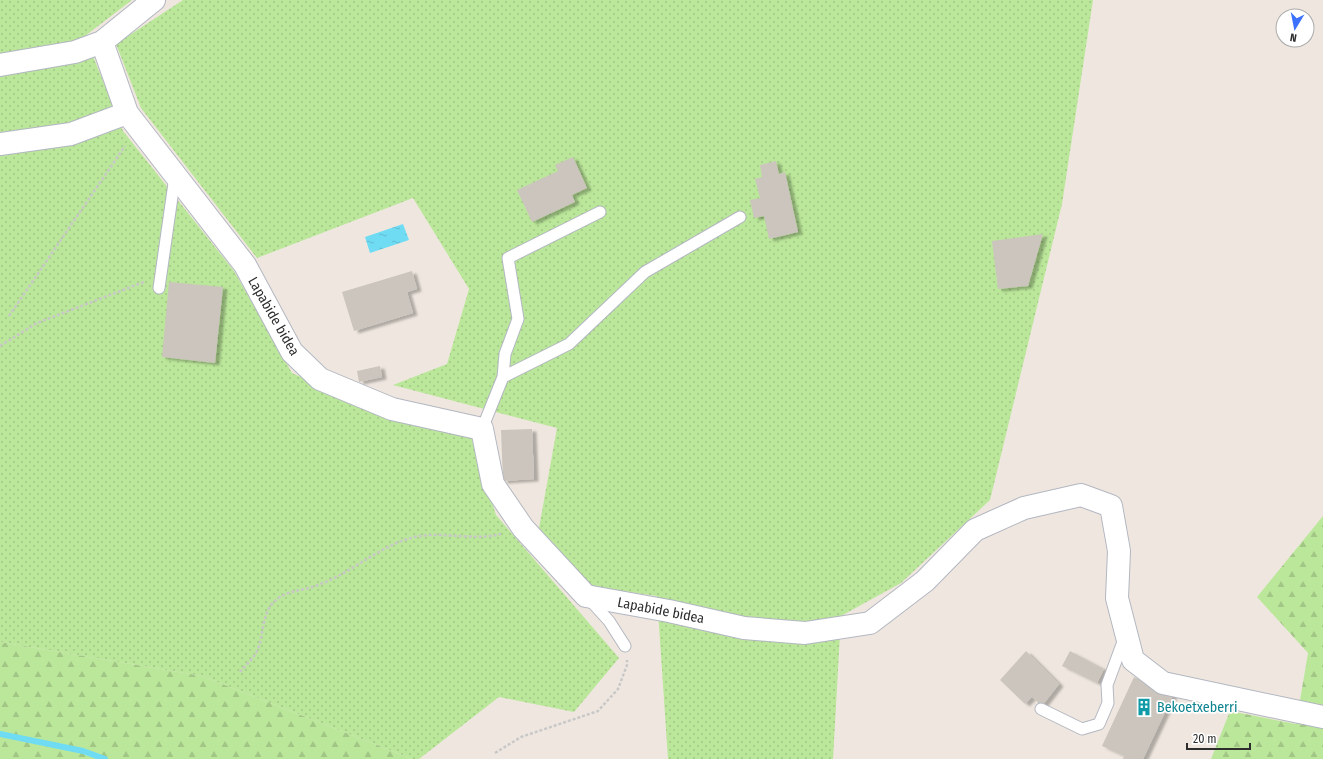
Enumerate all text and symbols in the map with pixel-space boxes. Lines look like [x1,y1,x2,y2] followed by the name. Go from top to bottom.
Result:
[1275,8,1315,48] north arrow
[1289,30,1298,44] text: N
[244,274,303,359] street label: Lapabide bidea
[616,594,706,627] street label: Lapabide bidea
[1134,697,1154,717] building icon: Bekoetxeberri
[1157,699,1237,716] place label: Bekoetxeberri
[1187,725,1250,751] scale bar
[1193,732,1217,746] text: 20 m

